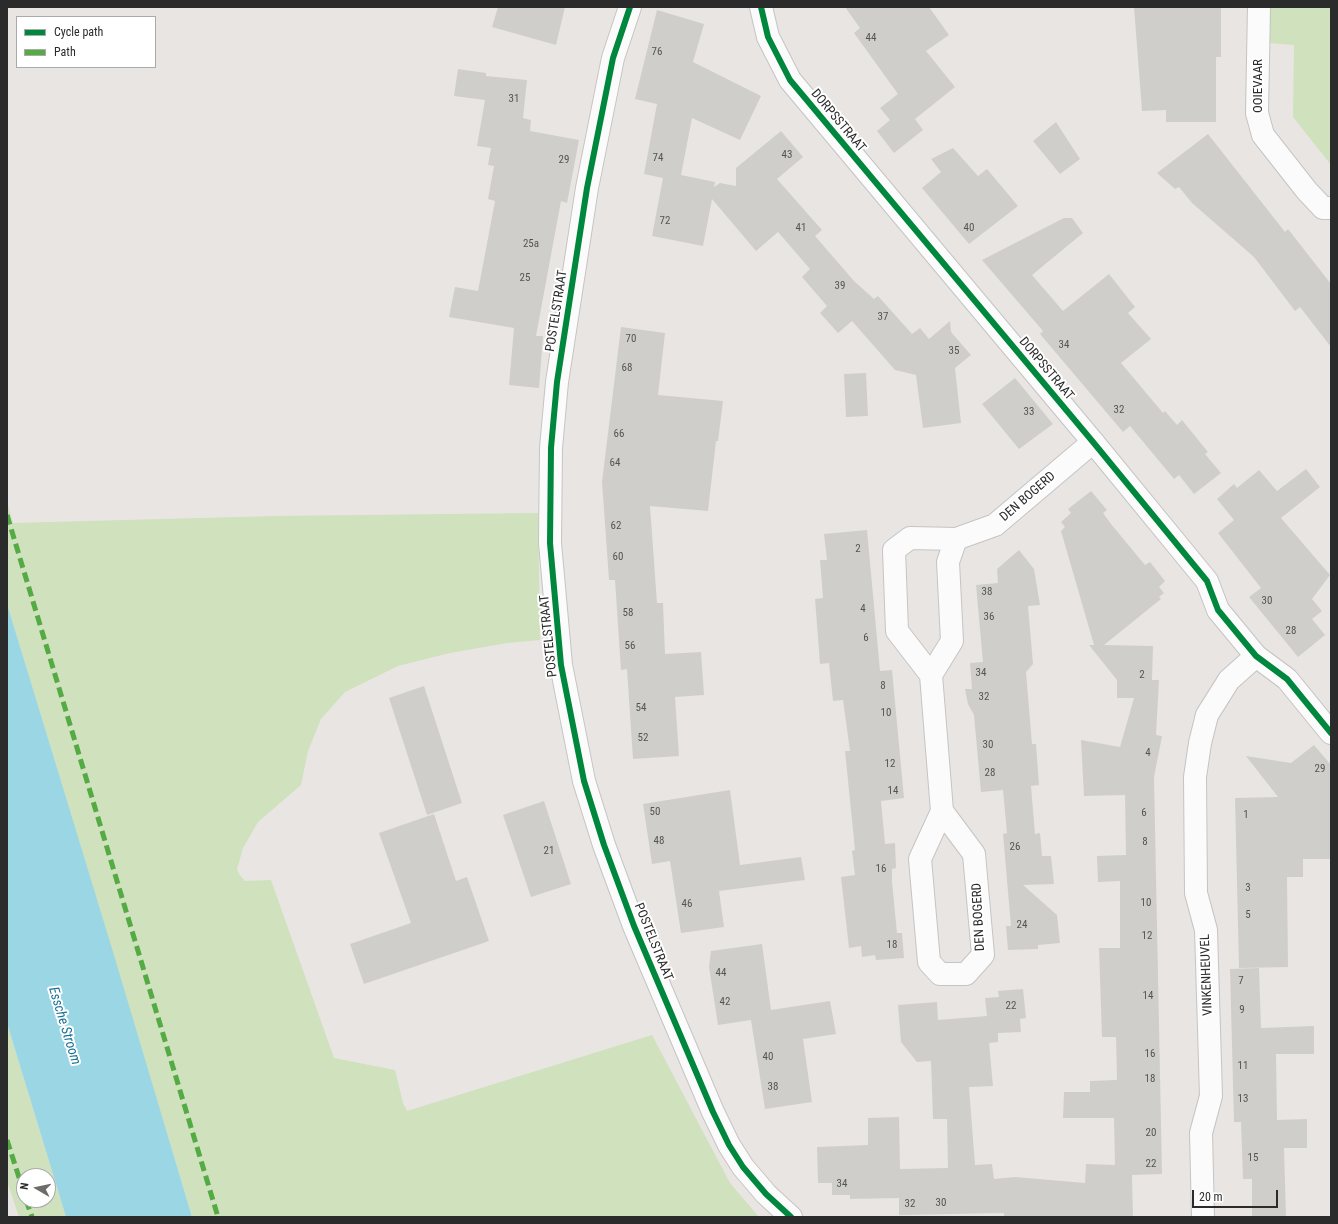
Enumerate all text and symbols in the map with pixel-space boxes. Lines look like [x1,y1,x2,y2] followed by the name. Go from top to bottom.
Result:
[16,16,156,68] legend
[54,25,103,39] text: Cycle path
[866,31,876,45] house number: 44
[54,45,76,59] text: Path
[652,45,662,59] house number: 76
[1251,59,1267,113] street label: OOIEVAAR
[807,86,869,156] street label: DORPSSTRAAT
[509,92,519,106] house number: 31
[782,148,792,162] house number: 43
[653,151,663,165] house number: 74
[559,153,569,167] house number: 29
[660,214,670,228] house number: 72
[796,221,806,235] house number: 41
[964,221,974,235] house number: 40
[523,237,539,251] house number: 25a
[543,269,571,353] street label: POSTELSTRAAT
[520,271,530,285] house number: 25
[835,279,845,293] house number: 39
[878,310,888,324] house number: 37
[626,332,636,346] house number: 70
[1015,334,1077,404] street label: DORPSSTRAAT
[1059,338,1069,352] house number: 34
[949,344,959,358] house number: 35
[622,361,632,375] house number: 68
[1114,403,1124,417] house number: 32
[1024,405,1034,419] house number: 33
[614,427,624,441] house number: 66
[610,456,620,470] house number: 64
[997,469,1059,525] street label: DEN BOGERD
[611,519,621,533] house number: 62
[855,542,861,556] house number: 2
[613,550,623,564] house number: 60
[982,585,992,599] house number: 38
[537,594,561,678] street label: POSTELSTRAAT
[1262,594,1272,608] house number: 30
[860,602,866,616] house number: 4
[623,606,633,620] house number: 58
[984,610,994,624] house number: 36
[1286,624,1296,638] house number: 28
[863,631,869,645] house number: 6
[625,639,635,653] house number: 56
[976,666,986,680] house number: 34
[1139,668,1145,682] house number: 2
[880,679,886,693] house number: 8
[979,690,989,704] house number: 32
[636,701,646,715] house number: 54
[881,706,891,720] house number: 10
[638,731,648,745] house number: 52
[983,738,993,752] house number: 30
[1145,746,1151,760] house number: 4
[885,757,895,771] house number: 12
[1315,762,1325,776] house number: 29
[985,766,995,780] house number: 28
[888,784,898,798] house number: 14
[650,805,660,819] house number: 50
[1141,806,1147,820] house number: 6
[1243,808,1249,822] house number: 1
[654,834,664,848] house number: 48
[1142,835,1148,849] house number: 8
[1010,840,1020,854] house number: 26
[544,844,554,858] house number: 21
[876,862,886,876] house number: 16
[1245,881,1251,895] house number: 3
[969,882,989,952] street label: DEN BOGERD
[1141,896,1151,910] house number: 10
[682,897,692,911] house number: 46
[630,901,676,983] street label: POSTELSTRAAT
[1245,908,1251,922] house number: 5
[1017,918,1027,932] house number: 24
[1142,929,1152,943] house number: 12
[1198,934,1216,1016] street label: VINKENHEUVEL
[887,938,897,952] house number: 18
[716,966,726,980] house number: 44
[1238,974,1244,988] house number: 7
[44,985,84,1067] water label: Essche Stroom
[1143,989,1153,1003] house number: 14
[720,995,730,1009] house number: 42
[1006,999,1016,1013] house number: 22
[1239,1003,1245,1017] house number: 9
[1145,1047,1155,1061] house number: 16
[763,1050,773,1064] house number: 40
[1238,1059,1248,1073] house number: 11
[1145,1072,1155,1086] house number: 18
[768,1080,778,1094] house number: 38
[1238,1092,1248,1106] house number: 13
[1146,1126,1156,1140] house number: 20
[1248,1151,1258,1165] house number: 15
[1146,1157,1156,1171] house number: 22
[16,1168,56,1208] north arrow
[837,1177,847,1191] house number: 34
[18,1182,32,1191] text: N
[1194,1182,1280,1208] scale bar
[1199,1190,1223,1204] text: 20 m
[936,1196,946,1210] house number: 30
[905,1197,915,1211] house number: 32

